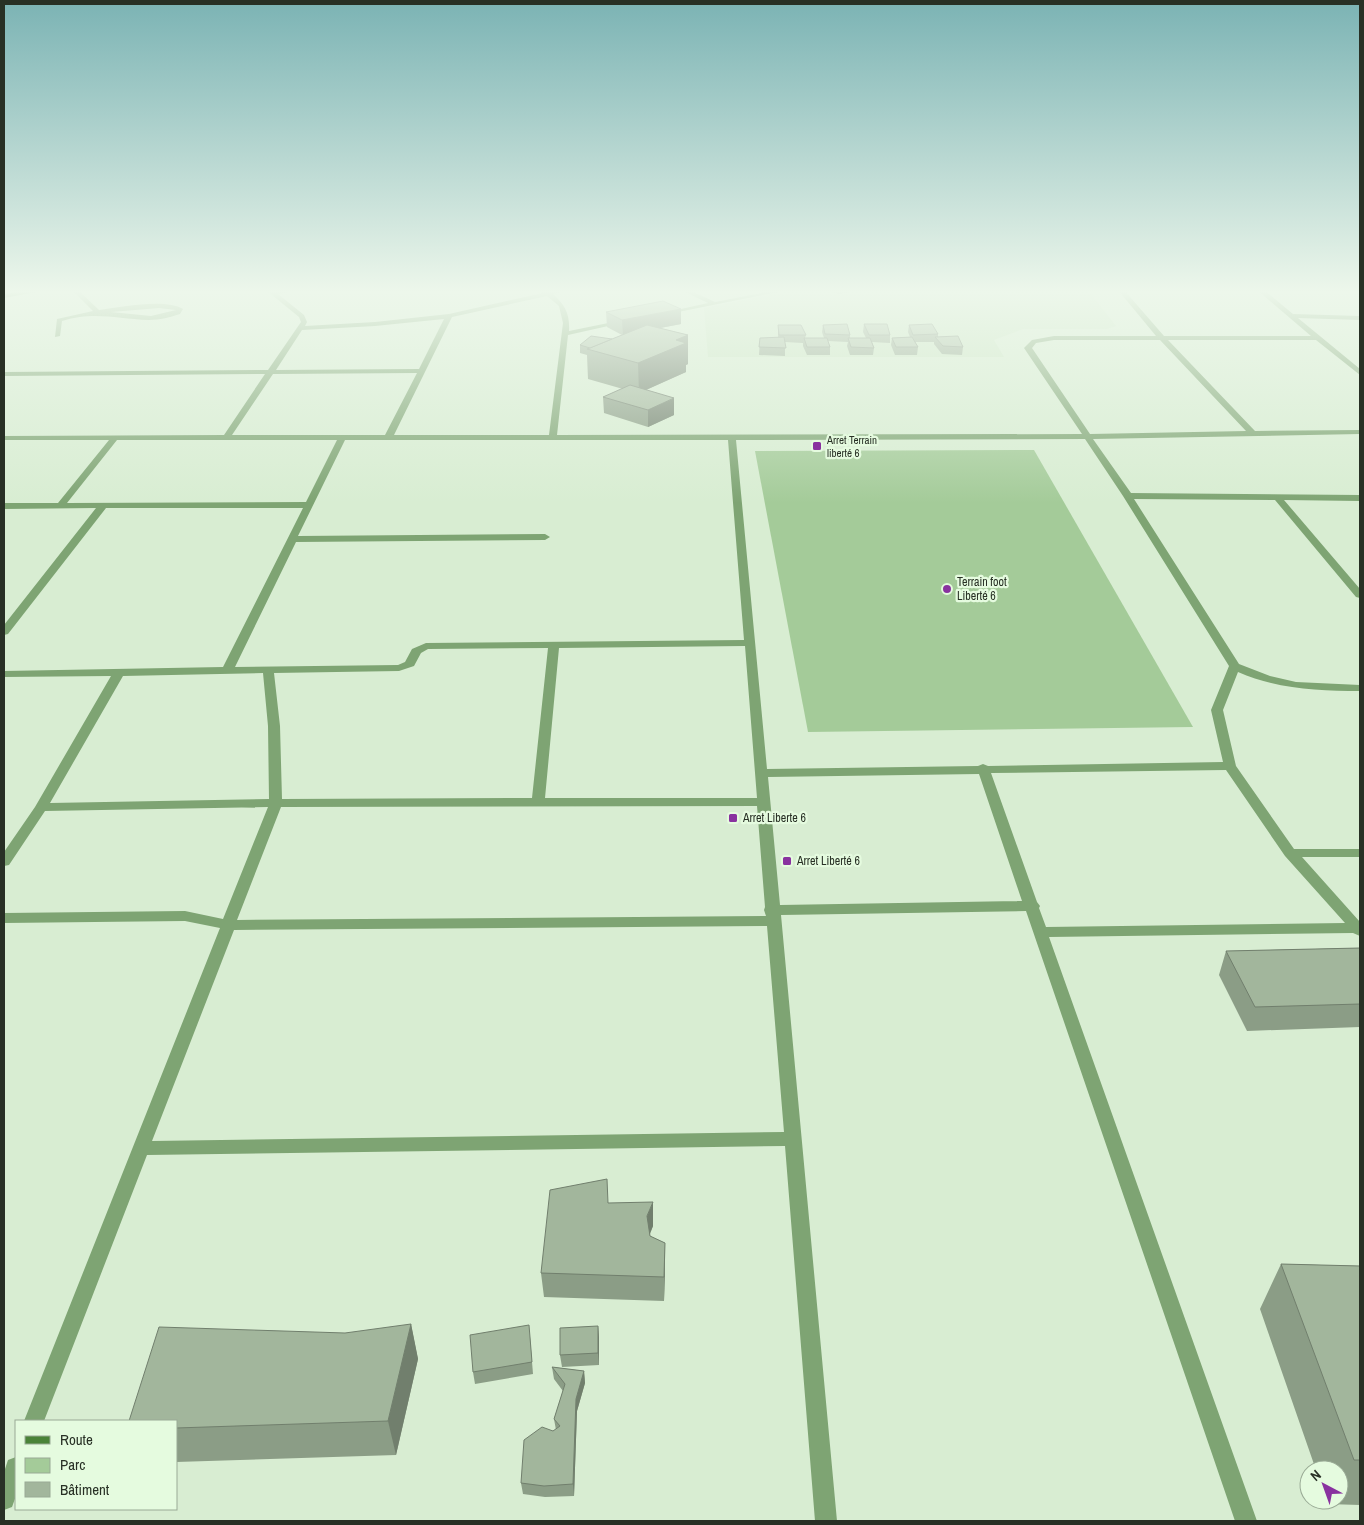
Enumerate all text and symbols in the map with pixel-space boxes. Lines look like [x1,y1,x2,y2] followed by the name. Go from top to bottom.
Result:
[826,433,877,460] place label: Arret Terrain liberté 6
[811,440,823,452] marker: Arret Terrain liberté 6
[957,574,1007,604] place label: Terrain foot Liberté 6
[941,583,953,595] marker: Terrain foot Liberté 6
[742,810,806,826] place label: Arret Liberte 6
[727,812,739,824] marker: Arret Liberte 6
[796,853,860,869] place label: Arret Liberté 6
[781,855,793,867] marker: Arret Liberté 6
[15,1420,178,1510] legend
[60,1429,93,1450] text: Route
[60,1454,85,1475] text: Parc
[1299,1460,1349,1510] north arrow
[1306,1466,1325,1485] text: N
[60,1479,110,1500] text: Bâtiment

